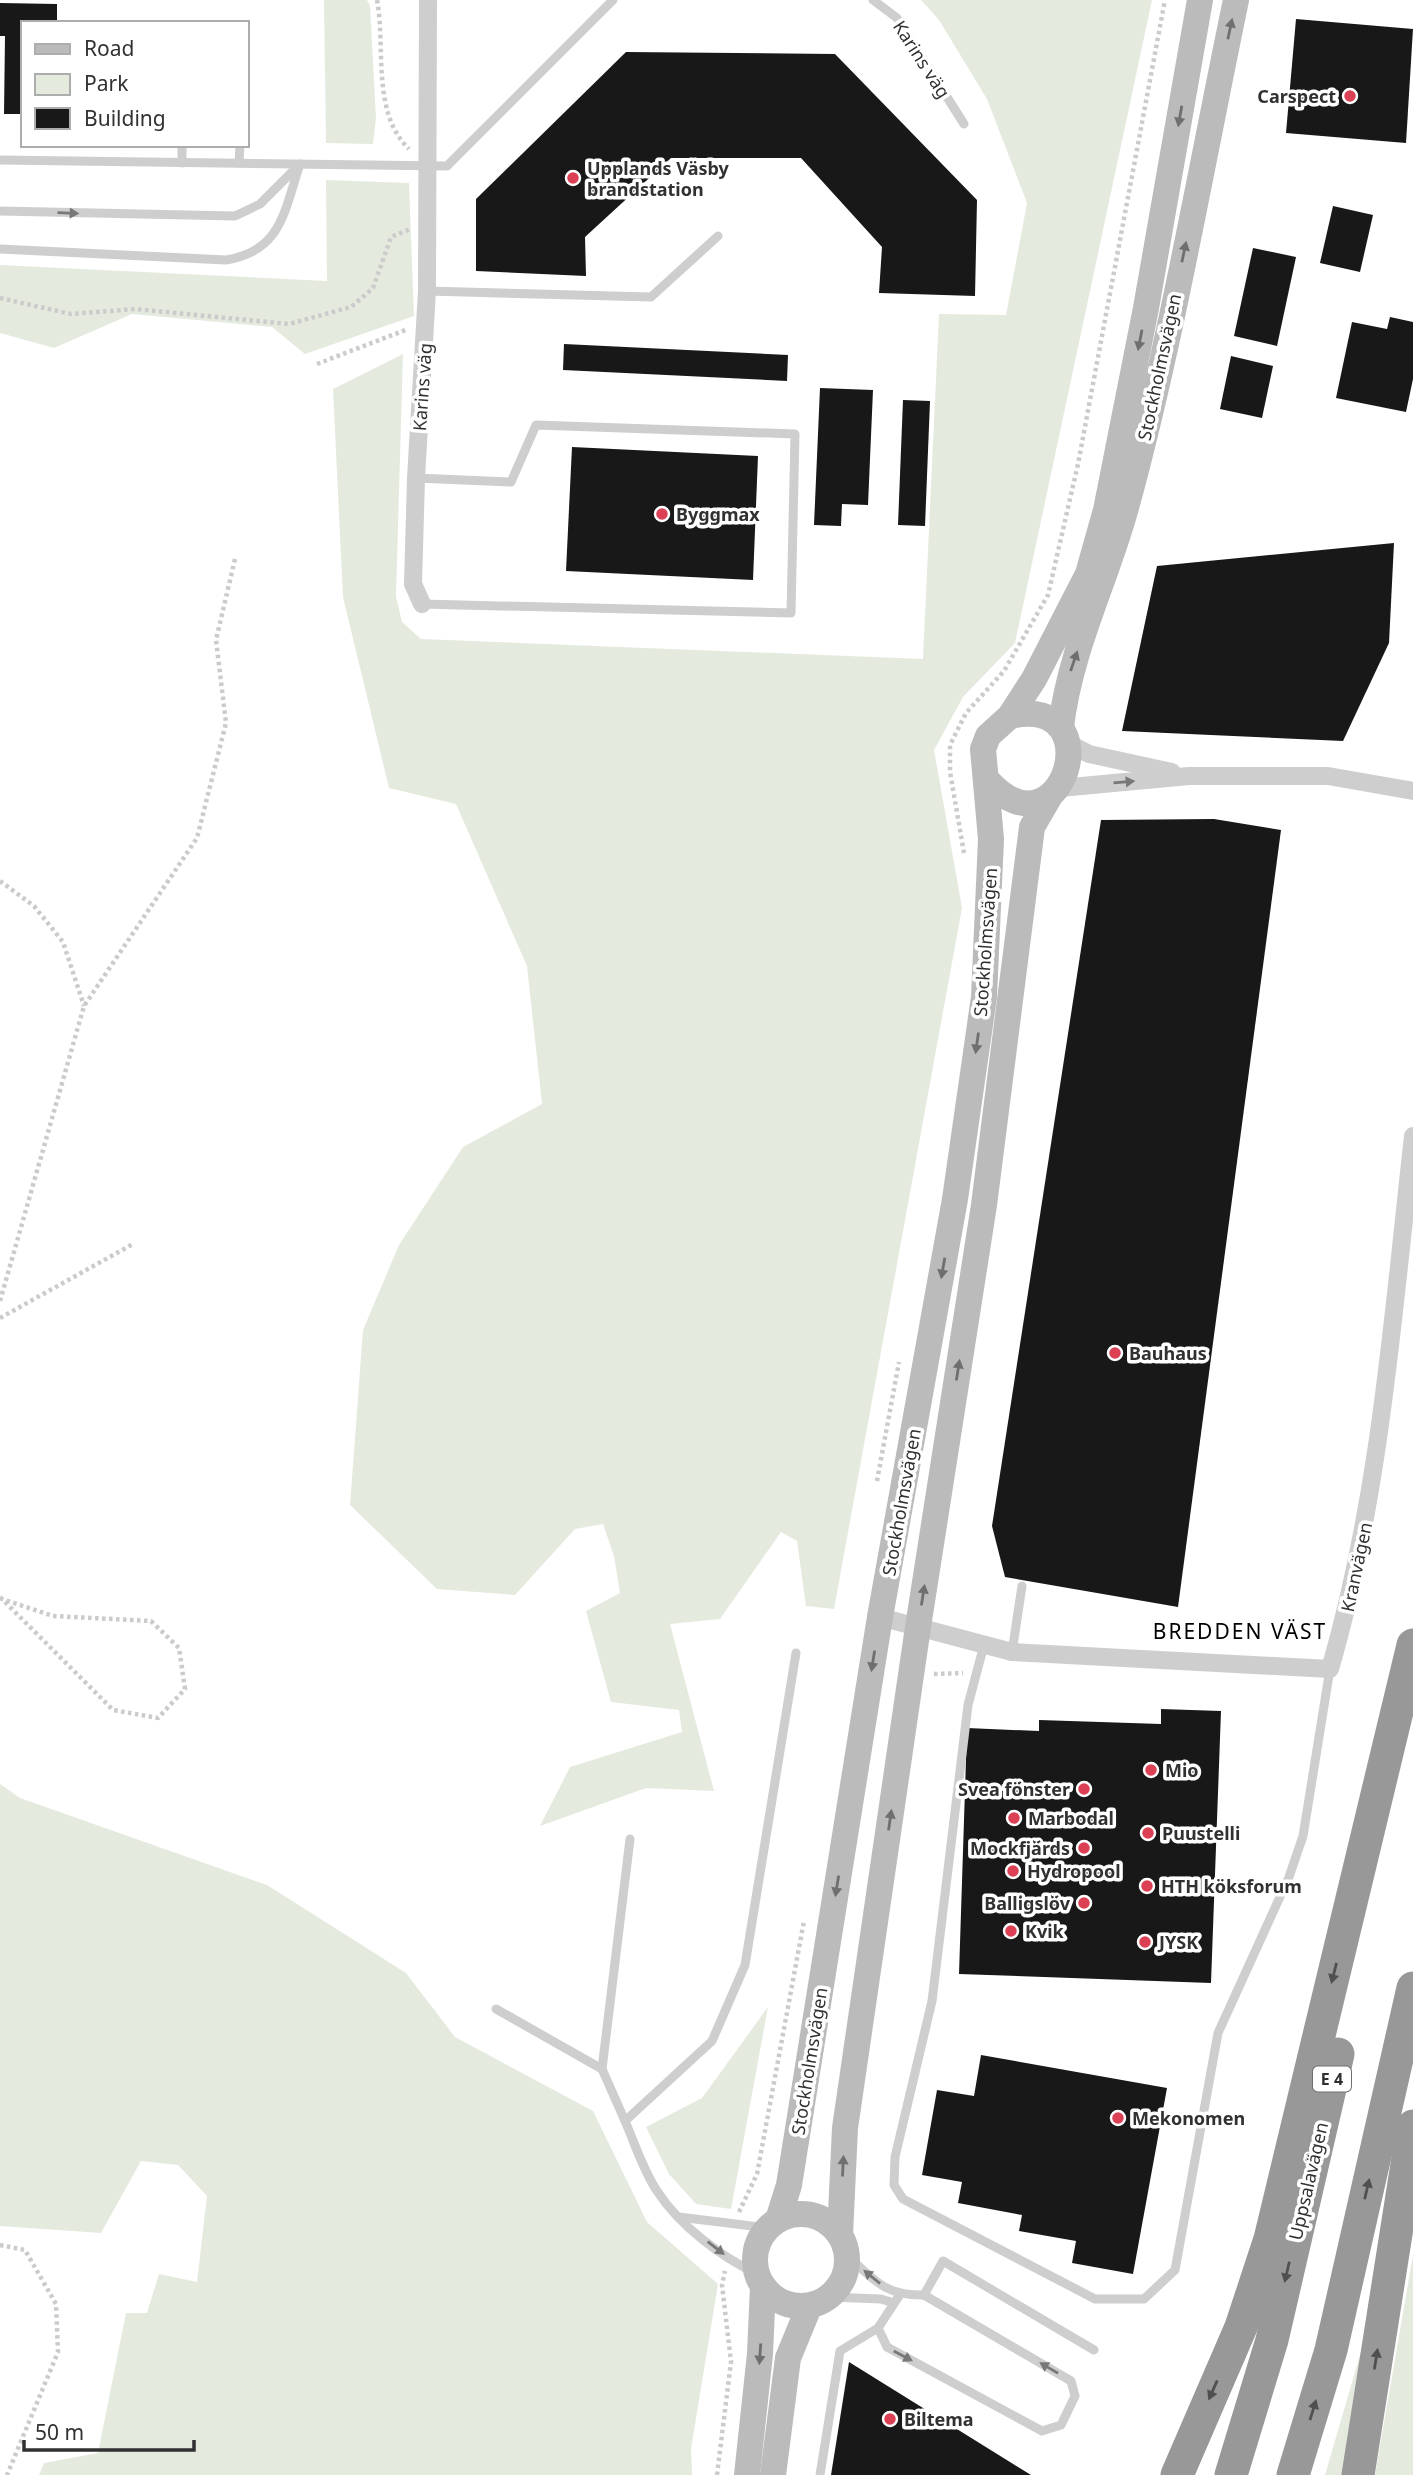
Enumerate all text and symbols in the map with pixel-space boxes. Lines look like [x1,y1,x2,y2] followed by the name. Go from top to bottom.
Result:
[888,16,956,102] street label: Karins väg
[1224,18,1235,40] one-way arrow
[21,21,248,147] legend
[84,34,134,62] text: Road
[84,69,129,97] text: Park
[1257,84,1336,108] place label: Carspect
[1342,88,1358,104] marker: Carspect
[84,104,166,132] text: Building
[1174,105,1185,127] one-way arrow
[587,156,729,201] place label: Upplands Väsby brandstation
[565,170,581,186] marker: Upplands Väsby brandstation
[57,207,79,218] one-way arrow
[1178,241,1189,263] one-way arrow
[1132,292,1186,442] street label: Stockholmsvägen
[1135,329,1146,351] one-way arrow
[407,342,437,432] street label: Karins väg
[676,502,760,526] place label: Byggmax
[654,506,670,522] marker: Byggmax
[1069,650,1080,671] one-way arrow
[1114,776,1136,787] one-way arrow
[968,867,1002,1017] street label: Stockholmsvägen
[971,1033,982,1055] one-way arrow
[937,1257,948,1279] one-way arrow
[1129,1341,1207,1365] place label: Bauhaus
[1107,1345,1123,1361] marker: Bauhaus
[953,1359,964,1381] one-way arrow
[876,1426,926,1578] street label: Stockholmsvägen
[1335,1520,1377,1614] street label: Kranvägen
[918,1583,929,1605] one-way arrow
[1153,1617,1327,1645] district label: BREDDEN VÄST
[868,1650,879,1672] one-way arrow
[1165,1758,1199,1782] place label: Mio
[1143,1762,1159,1778] marker: Mio
[958,1777,1070,1801] place label: Svea fönster
[1076,1781,1092,1797] marker: Svea fönster
[1028,1806,1114,1830] place label: Marbodal
[885,1809,896,1831] one-way arrow
[1006,1810,1022,1826] marker: Marbodal
[1162,1821,1240,1845] place label: Puustelli
[1140,1825,1156,1841] marker: Puustelli
[970,1836,1070,1860] place label: Mockfjärds
[1076,1840,1092,1856] marker: Mockfjärds
[1027,1859,1121,1883] place label: Hydropool
[1005,1863,1021,1879] marker: Hydropool
[1161,1874,1302,1898] place label: HTH köksforum
[831,1875,842,1897] one-way arrow
[1139,1878,1155,1894] marker: HTH köksforum
[984,1891,1071,1915] place label: Balligslöv
[1076,1895,1092,1911] marker: Balligslöv
[1025,1919,1065,1943] place label: Kvik
[1003,1923,1019,1939] marker: Kvik
[1157,1930,1198,1954] place label: JYSK
[1137,1934,1153,1950] marker: JYSK
[1328,1962,1339,1984] one-way arrow
[785,1985,833,2137] street label: Stockholmsvägen
[1313,2066,1351,2092] road number: E 4
[1132,2106,1245,2130] place label: Mekonomen
[1110,2110,1126,2126] marker: Mekonomen
[1283,2120,1333,2242] street label: Uppsalavägen
[838,2155,849,2177] one-way arrow
[1362,2178,1373,2200] one-way arrow
[707,2240,725,2254] one-way arrow
[1282,2261,1293,2283] one-way arrow
[864,2270,882,2285] one-way arrow
[754,2343,765,2365] one-way arrow
[1371,2348,1382,2370] one-way arrow
[893,2350,913,2362] one-way arrow
[1039,2362,1058,2374] one-way arrow
[1207,2380,1219,2400] one-way arrow
[1308,2399,1318,2420] one-way arrow
[904,2407,974,2431] place label: Biltema
[24,2408,194,2452] scale bar
[882,2411,898,2427] marker: Biltema
[35,2418,84,2446] text: 50 m

